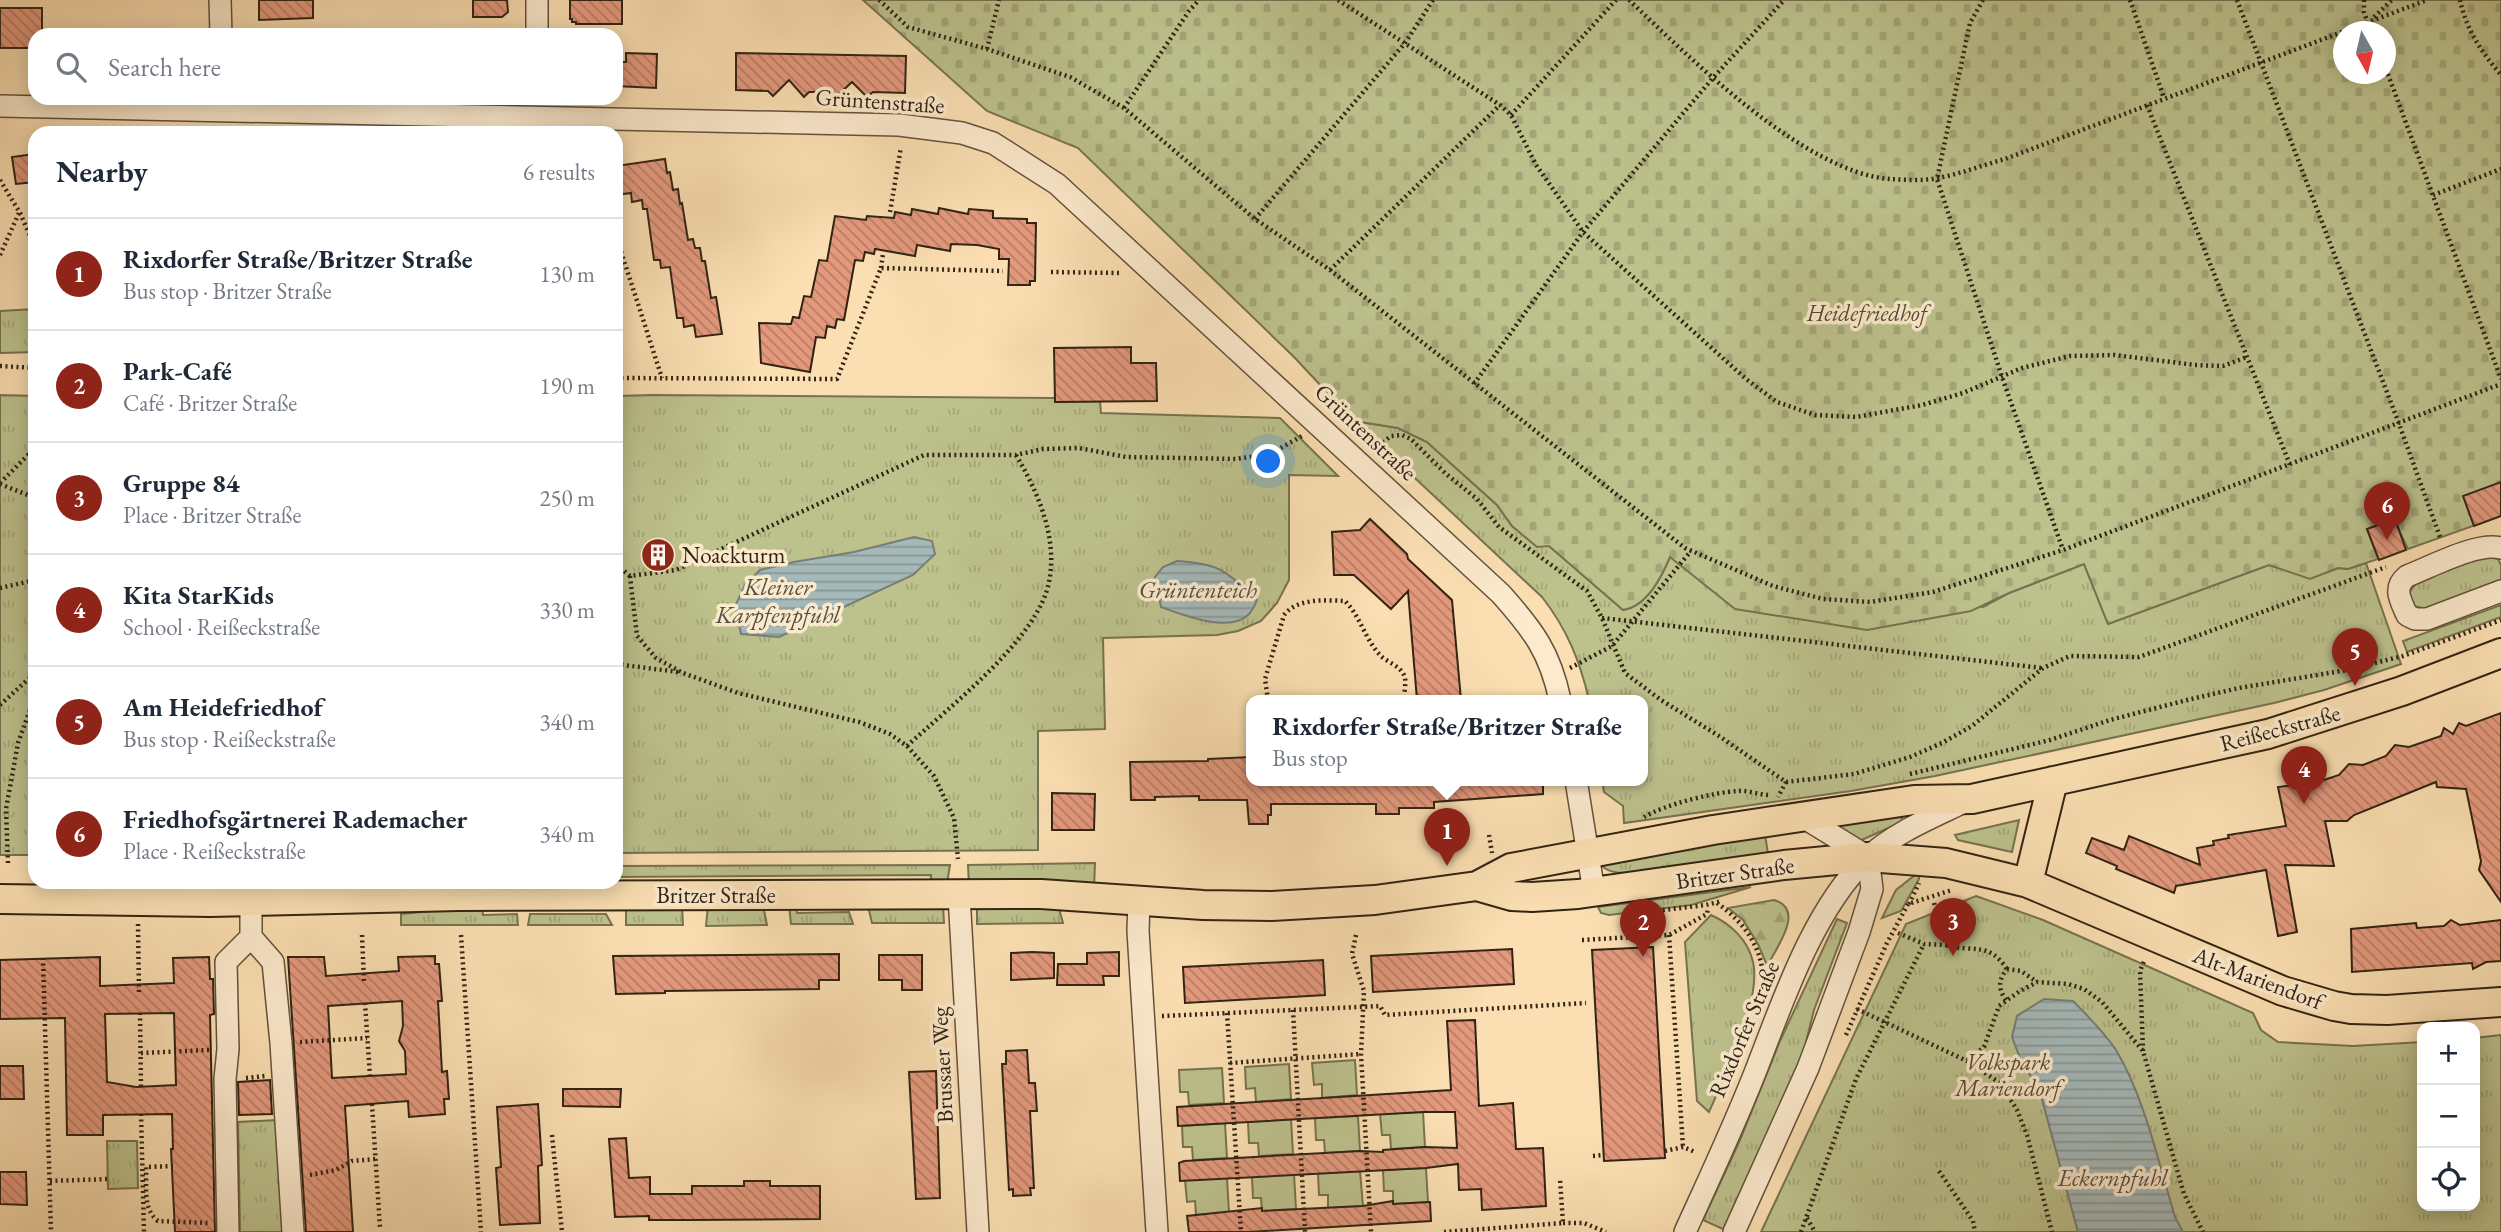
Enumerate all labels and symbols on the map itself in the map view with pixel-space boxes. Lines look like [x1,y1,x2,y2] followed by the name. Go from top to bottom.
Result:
[2333,21,2396,84] north arrow
[815,82,945,120] street label: Grüntenstraße
[1806,298,1932,328] park label: Heidefriedhof
[1309,377,1423,487] street label: Grüntenstraße
[1251,444,1285,478] your location
[2364,482,2410,540] pin: 6
[639,536,677,574] building icon: Noackturm
[682,540,785,570] place label: Noackturm
[715,571,841,630] water label: Kleiner Karpfenpfuhl
[1139,574,1258,605] water label: Grüntenteich
[2332,628,2378,686] pin: 5
[2216,698,2344,758] street label: Reißeckstraße
[2281,746,2327,804] pin: 4
[1424,808,1470,866] pin: 1
[1674,850,1796,896] street label: Britzer Straße
[656,880,776,910] street label: Britzer Straße
[1930,898,1976,956] pin: 3
[1620,899,1666,957] pin: 2
[2188,939,2330,1017] street label: Alt-Mariendorf
[1702,956,1786,1102] street label: Rixdorfer Straße
[924,1005,960,1124] street label: Brussaer Weg
[1953,1047,2065,1103] park label: Volkspark Mariendorf
[2057,1162,2169,1193] water label: Eckernpfuhl

